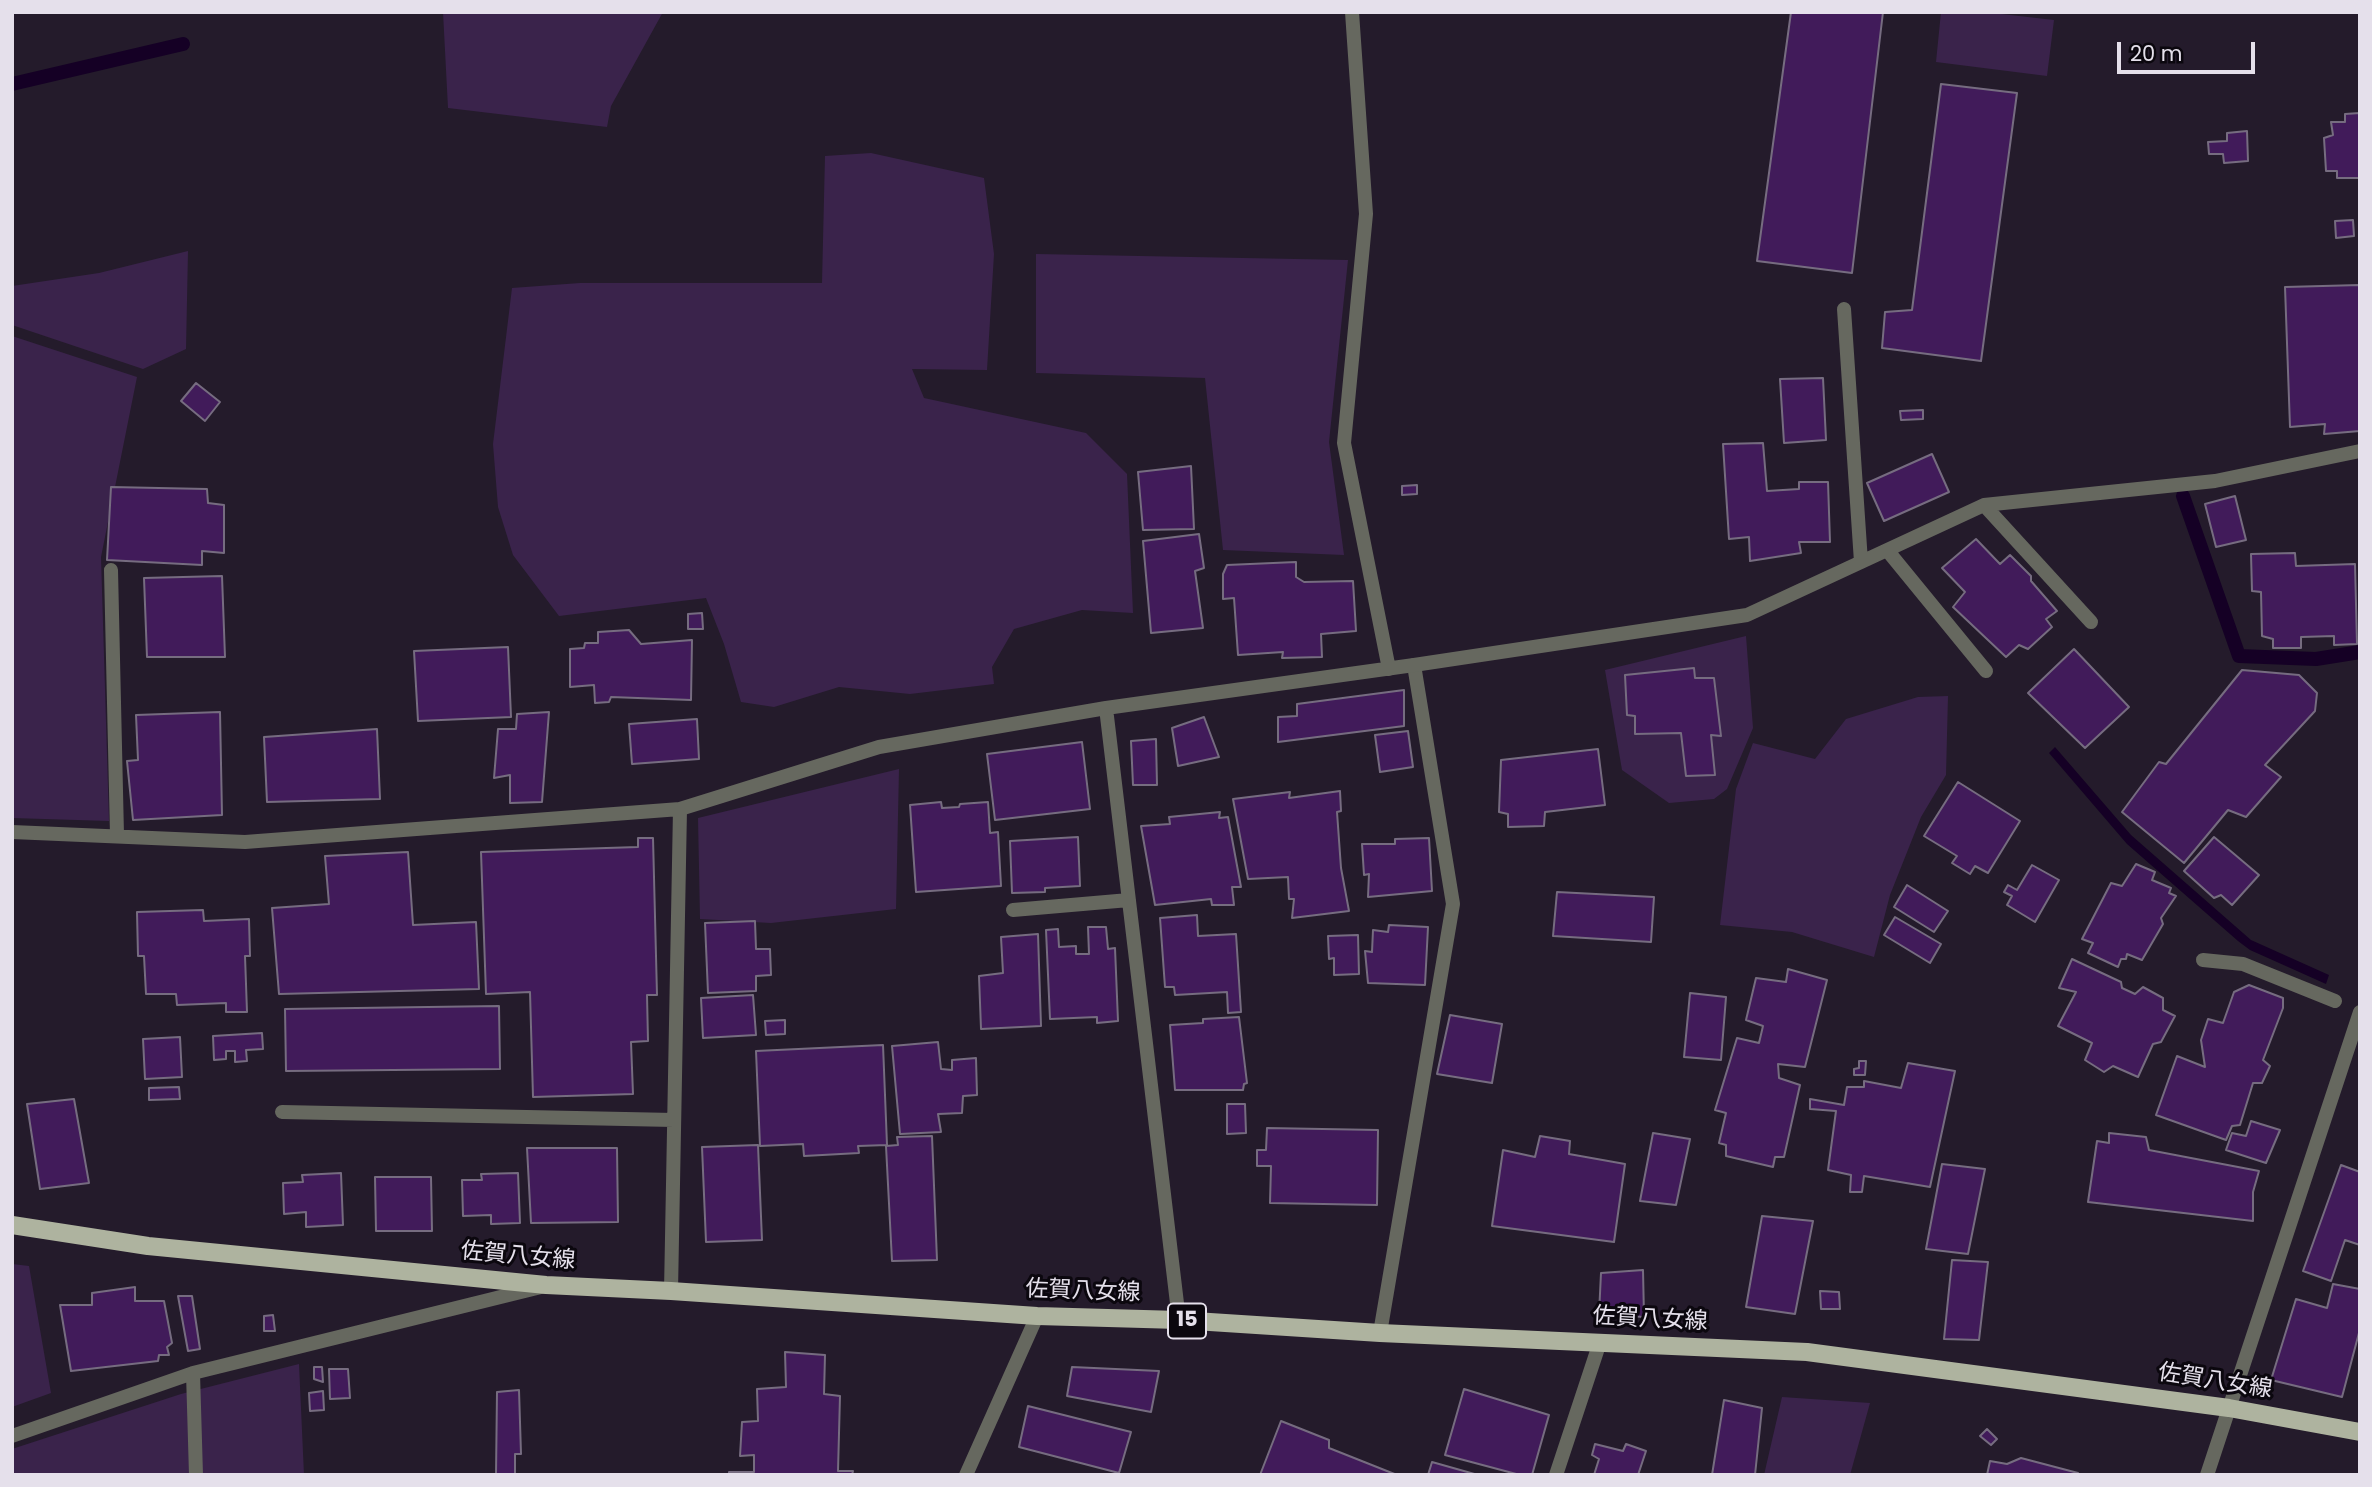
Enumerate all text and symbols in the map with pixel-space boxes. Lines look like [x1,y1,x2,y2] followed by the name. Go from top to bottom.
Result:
[2120,28,2258,72] scale bar
[2130,39,2183,68] text: 20 m
[460,1238,576,1276] street label: 佐賀八女線
[1025,1276,1141,1308] street label: 佐賀八女線
[1592,1303,1708,1337] street label: 佐賀八女線
[1168,1304,1206,1338] road number: 15
[2156,1359,2274,1405] street label: 佐賀八女線

